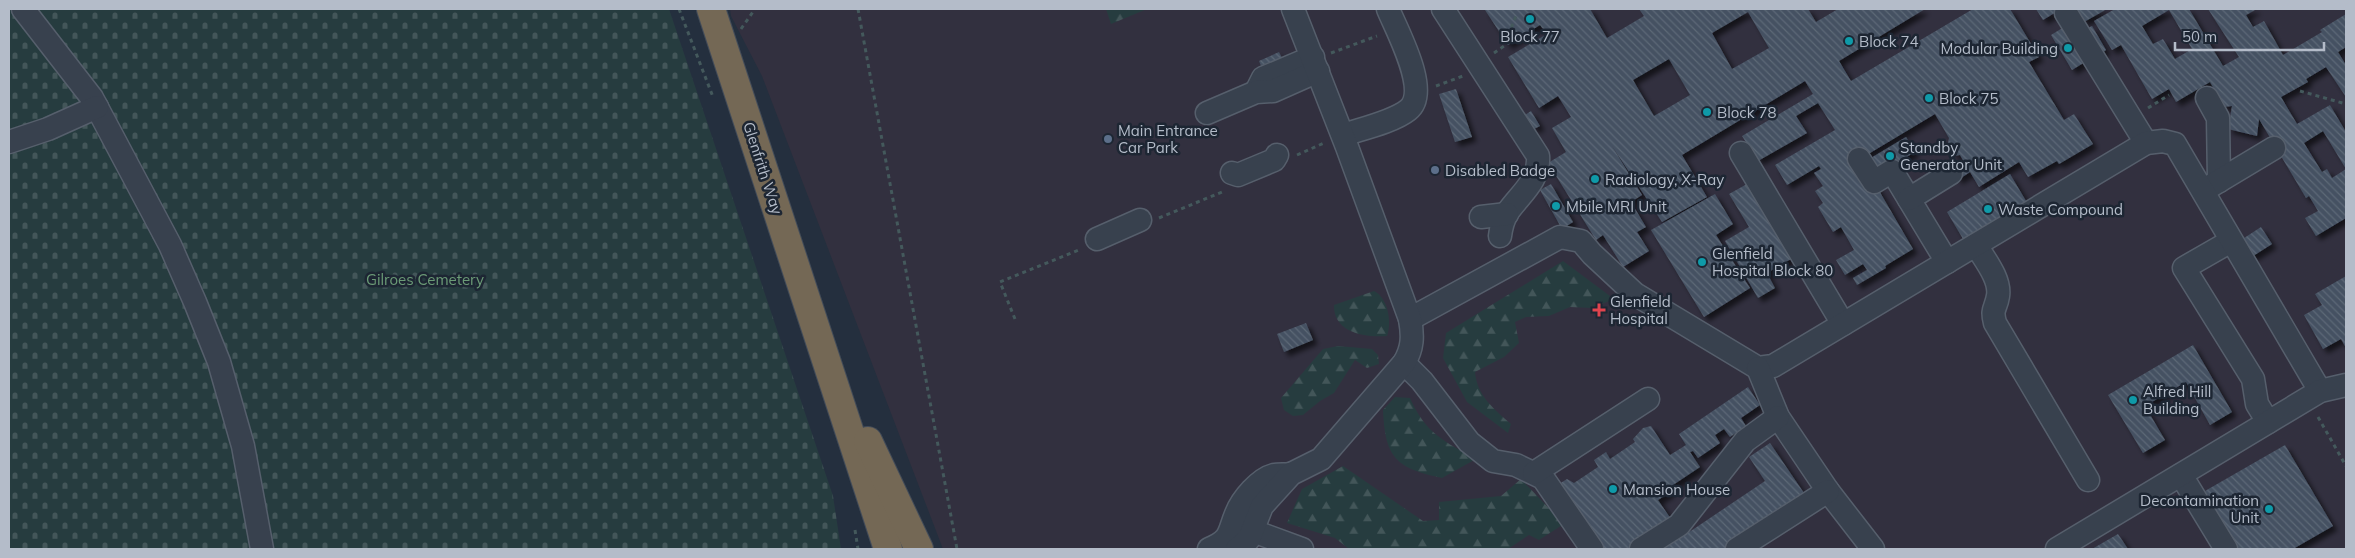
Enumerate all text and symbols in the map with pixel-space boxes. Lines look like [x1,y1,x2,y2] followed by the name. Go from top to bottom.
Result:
[1524,13,1536,25] marker: Block 77
[2175,20,2324,52] scale bar
[1500,27,1560,46] place label: Block 77
[2182,27,2217,46] text: 50 m
[1859,32,1918,51] place label: Block 74
[1843,35,1855,47] marker: Block 74
[1941,39,2058,58] place label: Modular Building
[2062,42,2074,54] marker: Modular Building
[1939,89,1998,108] place label: Block 75
[1923,92,1935,104] marker: Block 75
[1717,103,1776,122] place label: Block 78
[1701,106,1713,118] marker: Block 78
[739,119,787,217] street label: Glenfrith Way
[1118,121,1218,157] place label: Main Entrance Car Park
[1102,133,1114,145] marker: Main Entrance Car Park
[1900,138,2002,174] place label: Standby Generator Unit
[1884,150,1896,162] marker: Standby Generator Unit
[1445,161,1555,180] place label: Disabled Badge
[1429,164,1441,176] marker: Disabled Badge
[1605,170,1724,189] place label: Radiology, X-Ray
[1589,173,1601,185] marker: Radiology, X-Ray
[1566,197,1667,216] place label: Mbile MRI Unit
[1550,200,1562,212] marker: Mbile MRI Unit
[1998,200,2123,219] place label: Waste Compound
[1982,203,1994,215] marker: Waste Compound
[1712,244,1833,280] place label: Glenfield Hospital Block 80
[1696,256,1708,268] marker: Glenfield Hospital Block 80
[366,270,484,289] park label: Gilroes Cemetery
[1610,292,1671,328] place label: Glenfield Hospital
[1592,303,1606,317] marker: Glenfield Hospital
[2143,382,2211,418] place label: Alfred Hill Building
[2127,394,2139,406] marker: Alfred Hill Building
[1623,480,1730,499] place label: Mansion House
[1607,483,1619,495] marker: Mansion House
[2140,491,2259,527] place label: Decontamination Unit
[2263,503,2275,515] marker: Decontamination Unit

